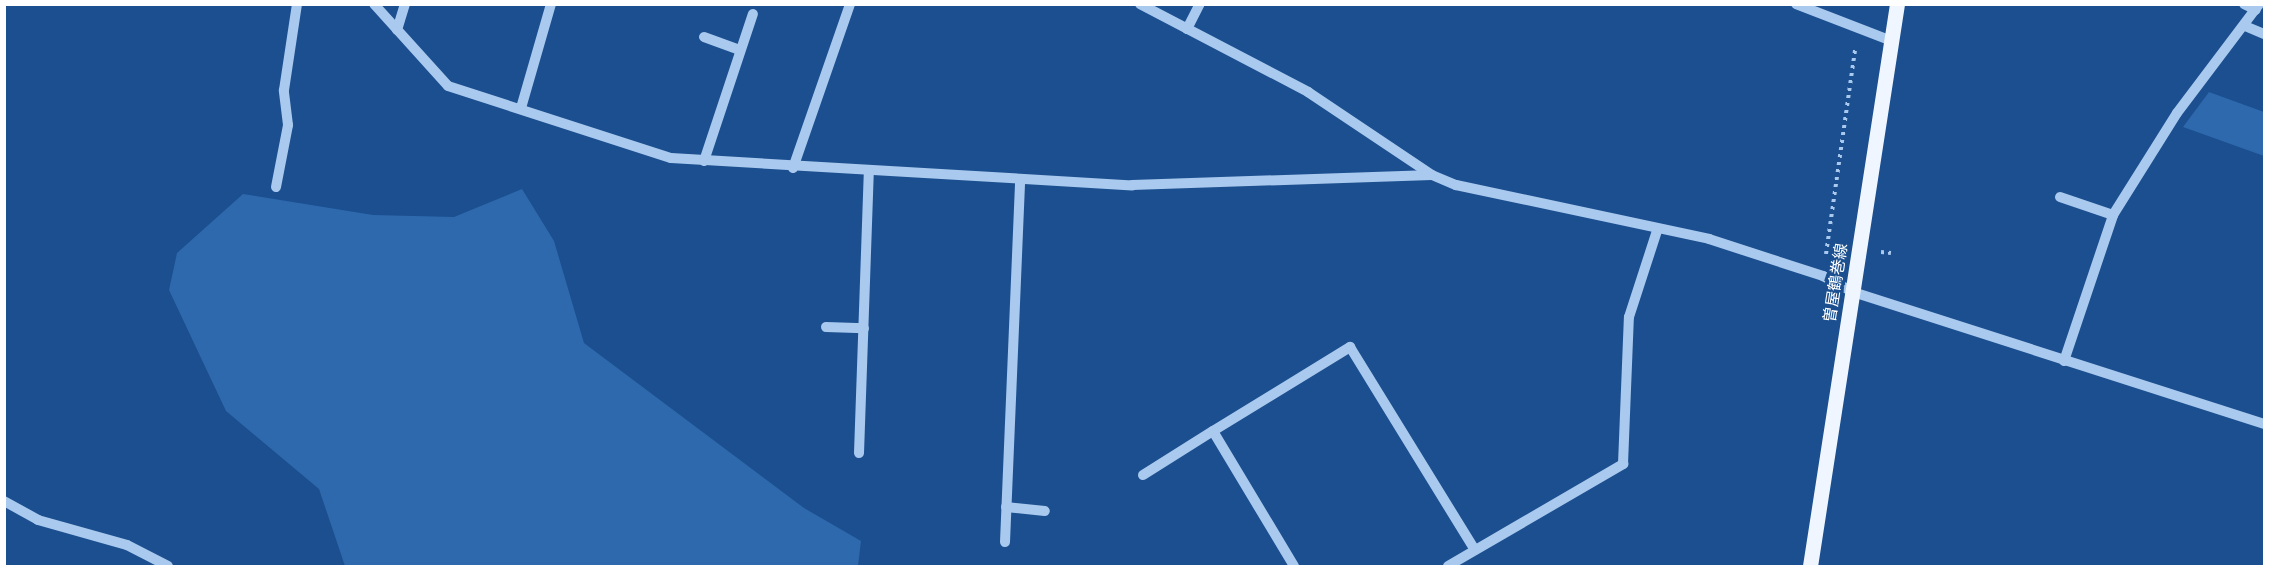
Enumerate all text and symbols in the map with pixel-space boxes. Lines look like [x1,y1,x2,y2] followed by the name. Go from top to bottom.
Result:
[1820,242,1852,324] street label: 曽屋鶴巻線

